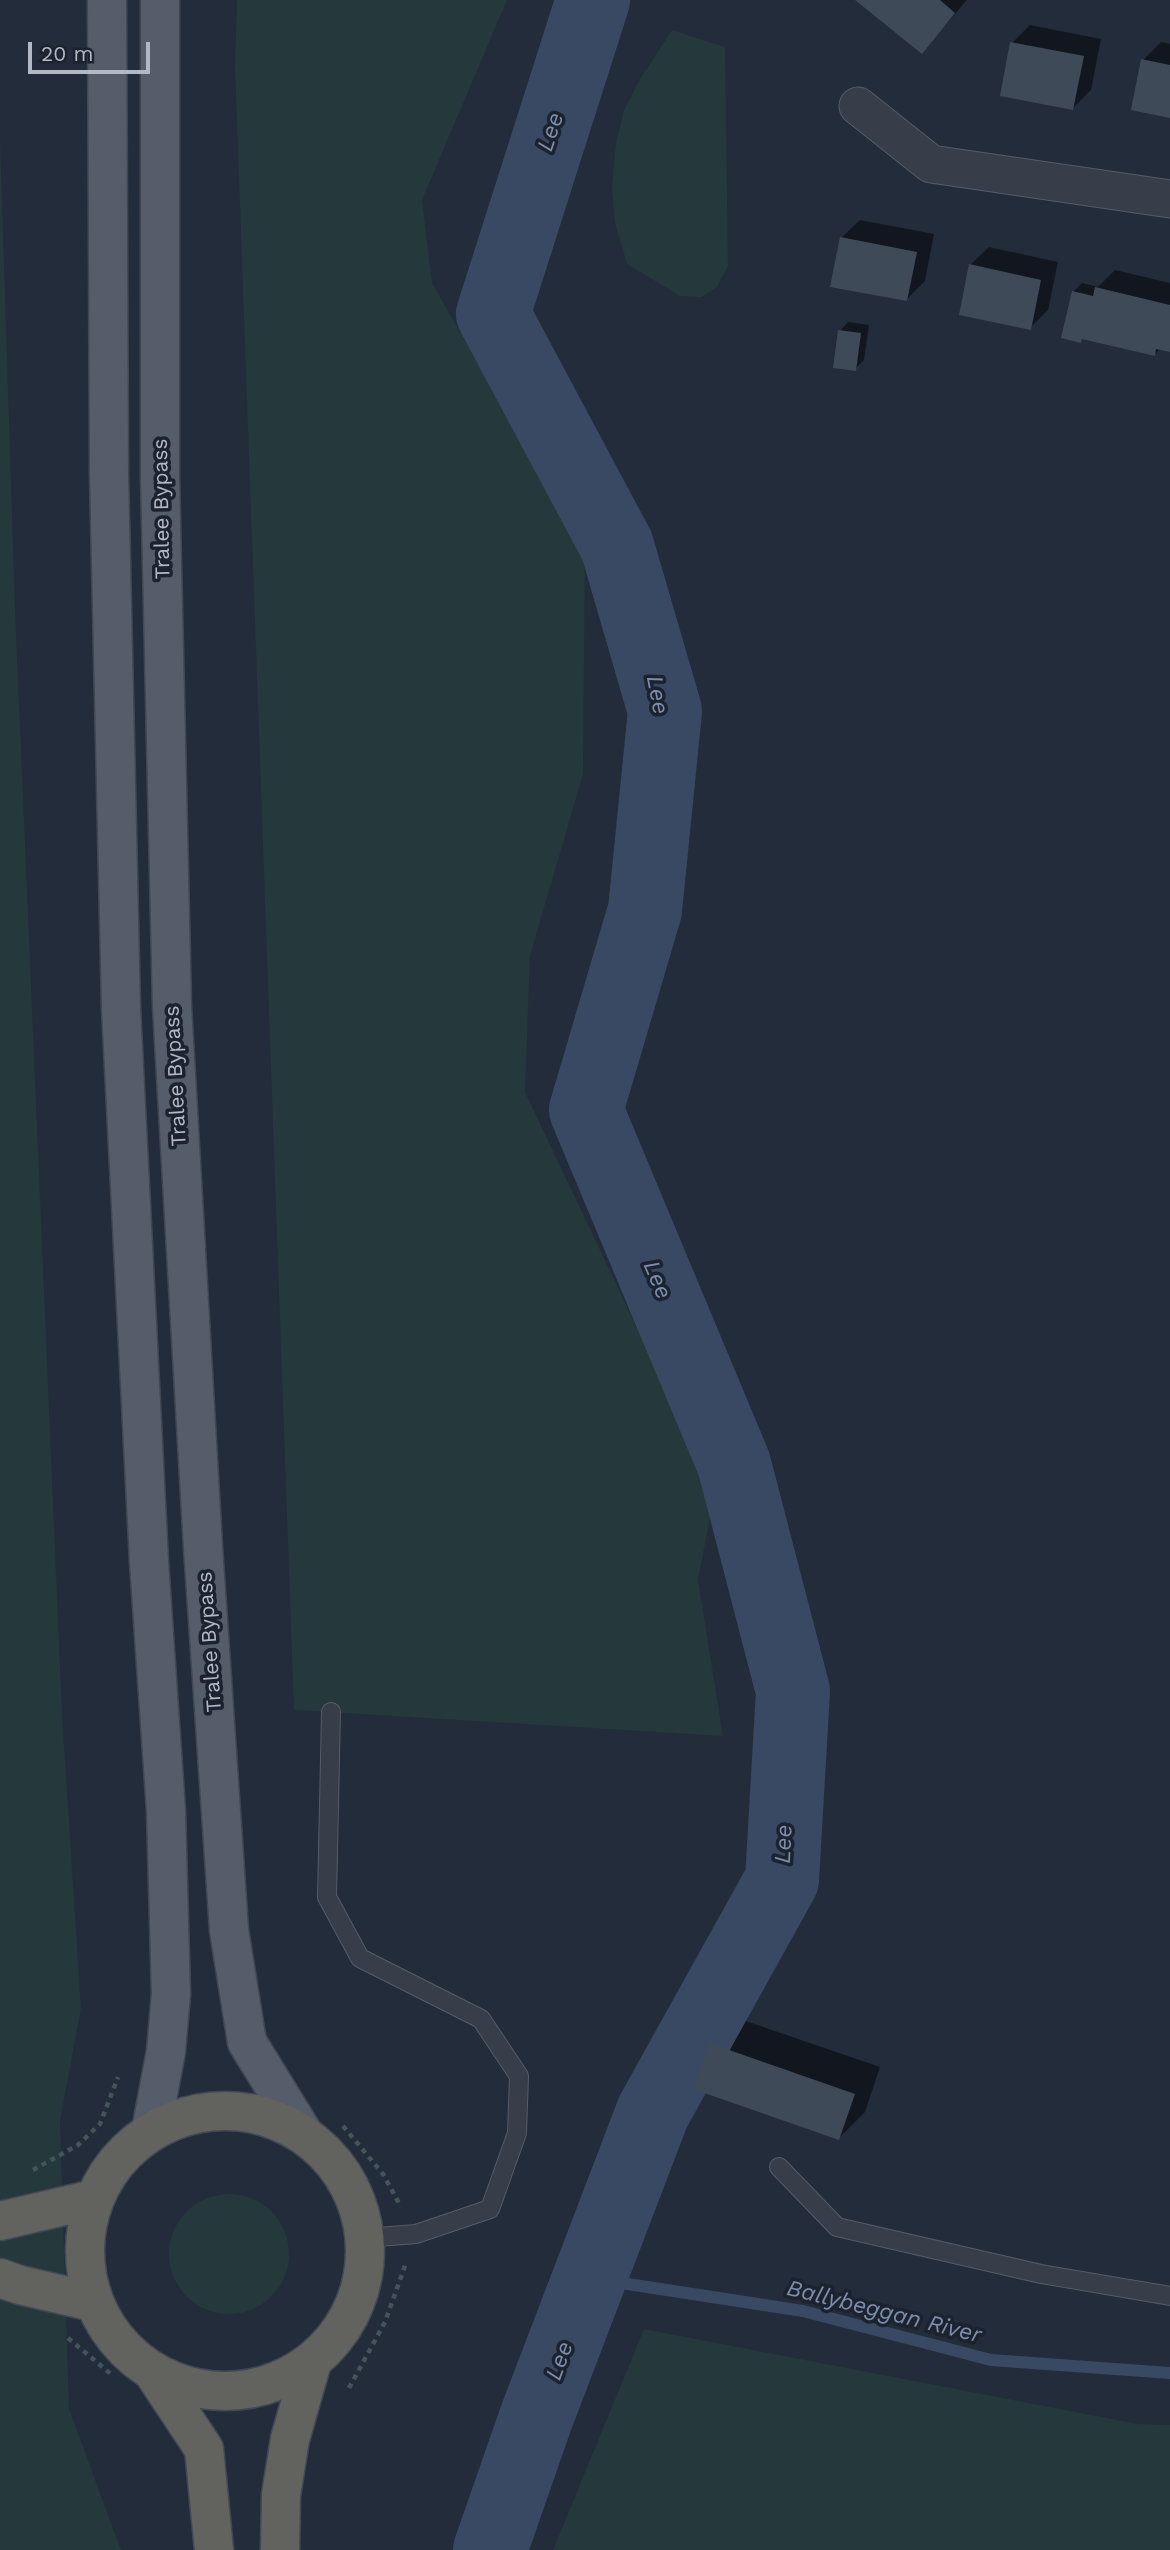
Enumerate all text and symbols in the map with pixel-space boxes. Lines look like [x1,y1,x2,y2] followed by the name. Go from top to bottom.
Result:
[32,28,154,72] scale bar
[41,41,93,66] text: 20 m
[532,109,570,155] water label: Lee
[148,438,176,580] street label: Tralee Bypass
[640,673,674,717] water label: Lee
[160,1005,192,1147] street label: Tralee Bypass
[637,1257,677,1303] water label: Lee
[193,1571,227,1713] street label: Tralee Bypass
[769,1824,799,1864] water label: Lee
[784,2274,984,2350] water label: Ballybeggan River
[540,2338,580,2384] water label: Lee

